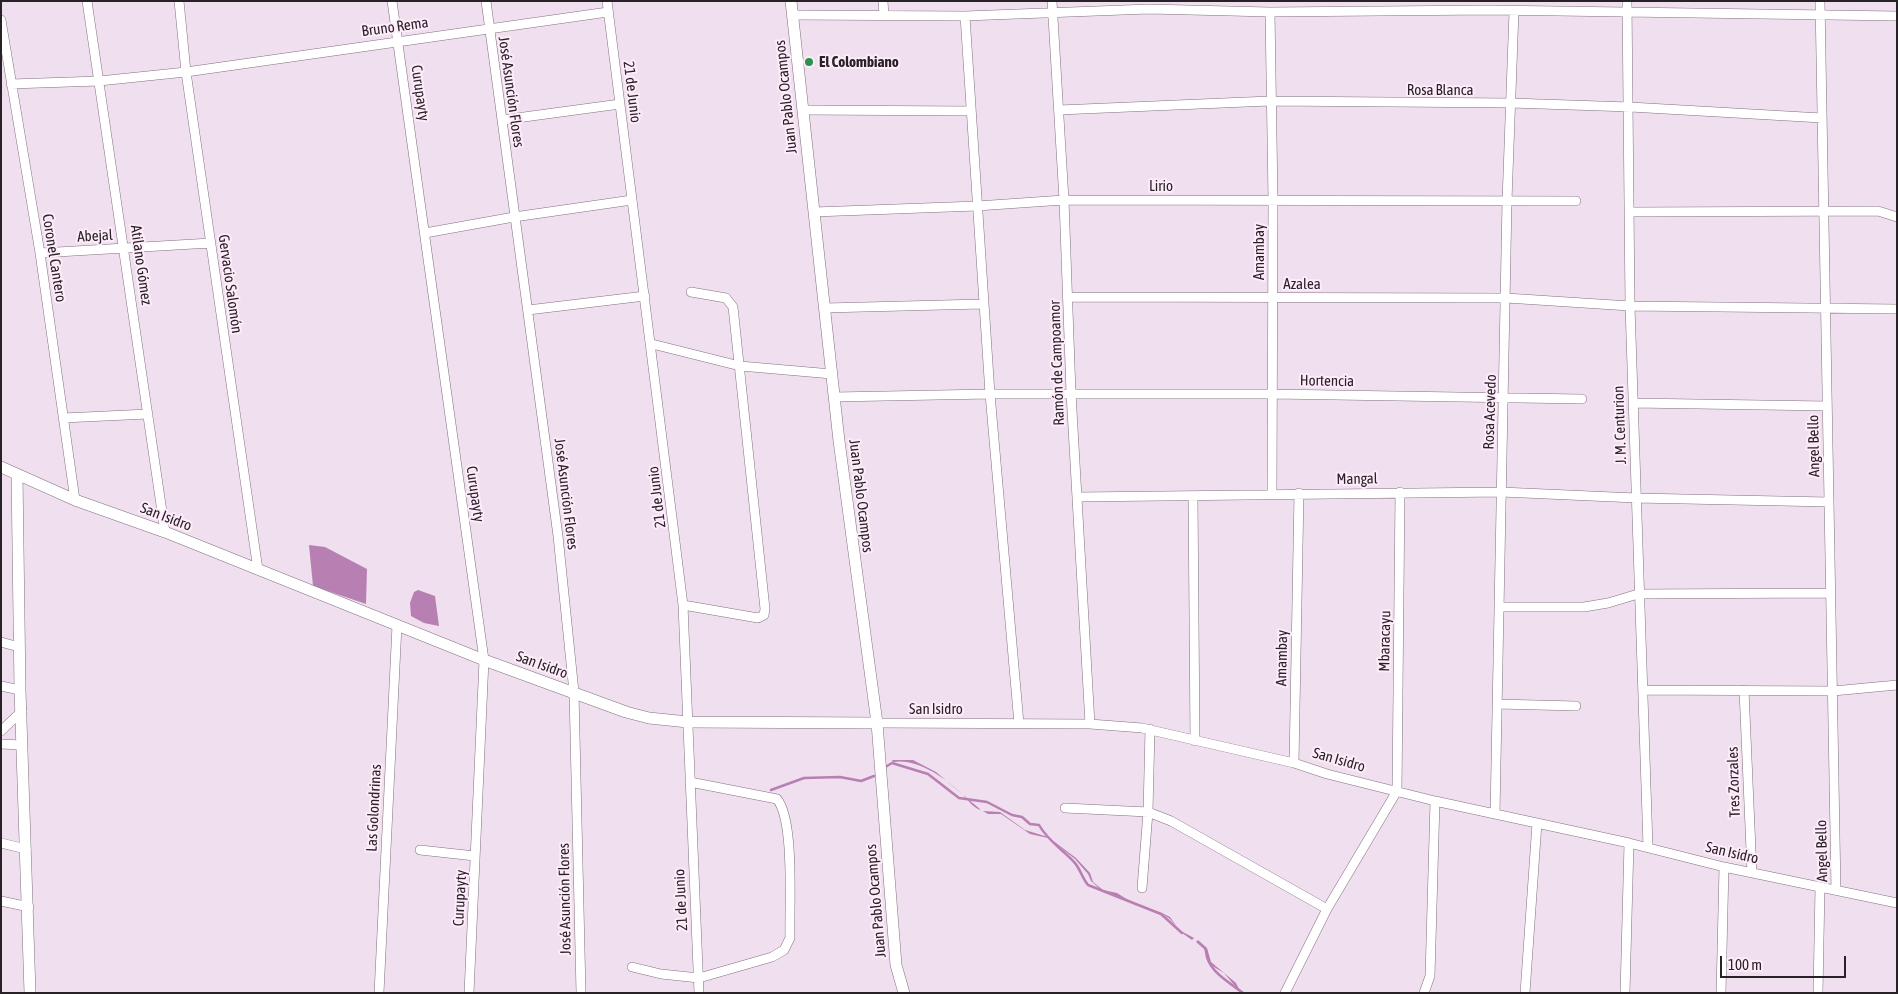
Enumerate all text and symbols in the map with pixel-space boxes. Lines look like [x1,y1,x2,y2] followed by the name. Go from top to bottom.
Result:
[360,13,430,41] street label: Bruno Rema
[494,35,528,149] street label: José Asunción Flores
[771,39,801,155] street label: Juan Pablo Ocampos
[819,53,899,71] place label: El Colombiano
[803,56,815,68] marker: El Colombiano
[619,60,645,124] street label: 21 de Junio
[407,64,433,122] street label: Curupayty
[1407,81,1473,99] street label: Rosa Blanca
[1149,177,1173,195] street label: Lirio
[38,213,70,303] street label: Coronel Cantero
[126,224,156,306] street label: Atilano Gómez
[1250,224,1268,280] street label: Amambay
[77,226,113,246] street label: Abejal
[214,233,246,335] street label: Gervacio Salomón
[1283,275,1321,293] street label: Azalea
[1046,300,1068,426] street label: Ramón de Campoamor
[1300,372,1354,390] street label: Hortencia
[1480,374,1500,450] street label: Rosa Acevedo
[1610,385,1630,465] street label: J. M. Centurion
[1804,415,1824,477] street label: Angel Bello
[550,437,582,551] street label: José Asunción Flores
[845,438,877,554] street label: Juan Pablo Ocampos
[462,465,488,523] street label: Curupayty
[644,465,670,529] street label: 21 de Junio
[1336,470,1378,488] street label: Mangal
[138,499,194,535] street label: San Isidro
[1375,610,1395,672] street label: Mbaracayu
[1273,630,1291,686] street label: Amambay
[514,647,570,683] street label: San Isidro
[909,700,963,718] street label: San Isidro
[1311,744,1367,776] street label: San Isidro
[1724,746,1744,818] street label: Tres Zorzales
[363,764,385,852] street label: Las Golondrinas
[1812,820,1832,882] street label: Angel Bello
[1704,838,1760,868] street label: San Isidro
[555,843,575,955] street label: José Asunción Flores
[862,843,890,959] street label: Juan Pablo Ocampos
[450,869,470,927] street label: Curupayty
[670,869,692,931] street label: 21 de Junio
[1723,946,1849,978] scale bar
[1728,956,1762,973] text: 100 m

